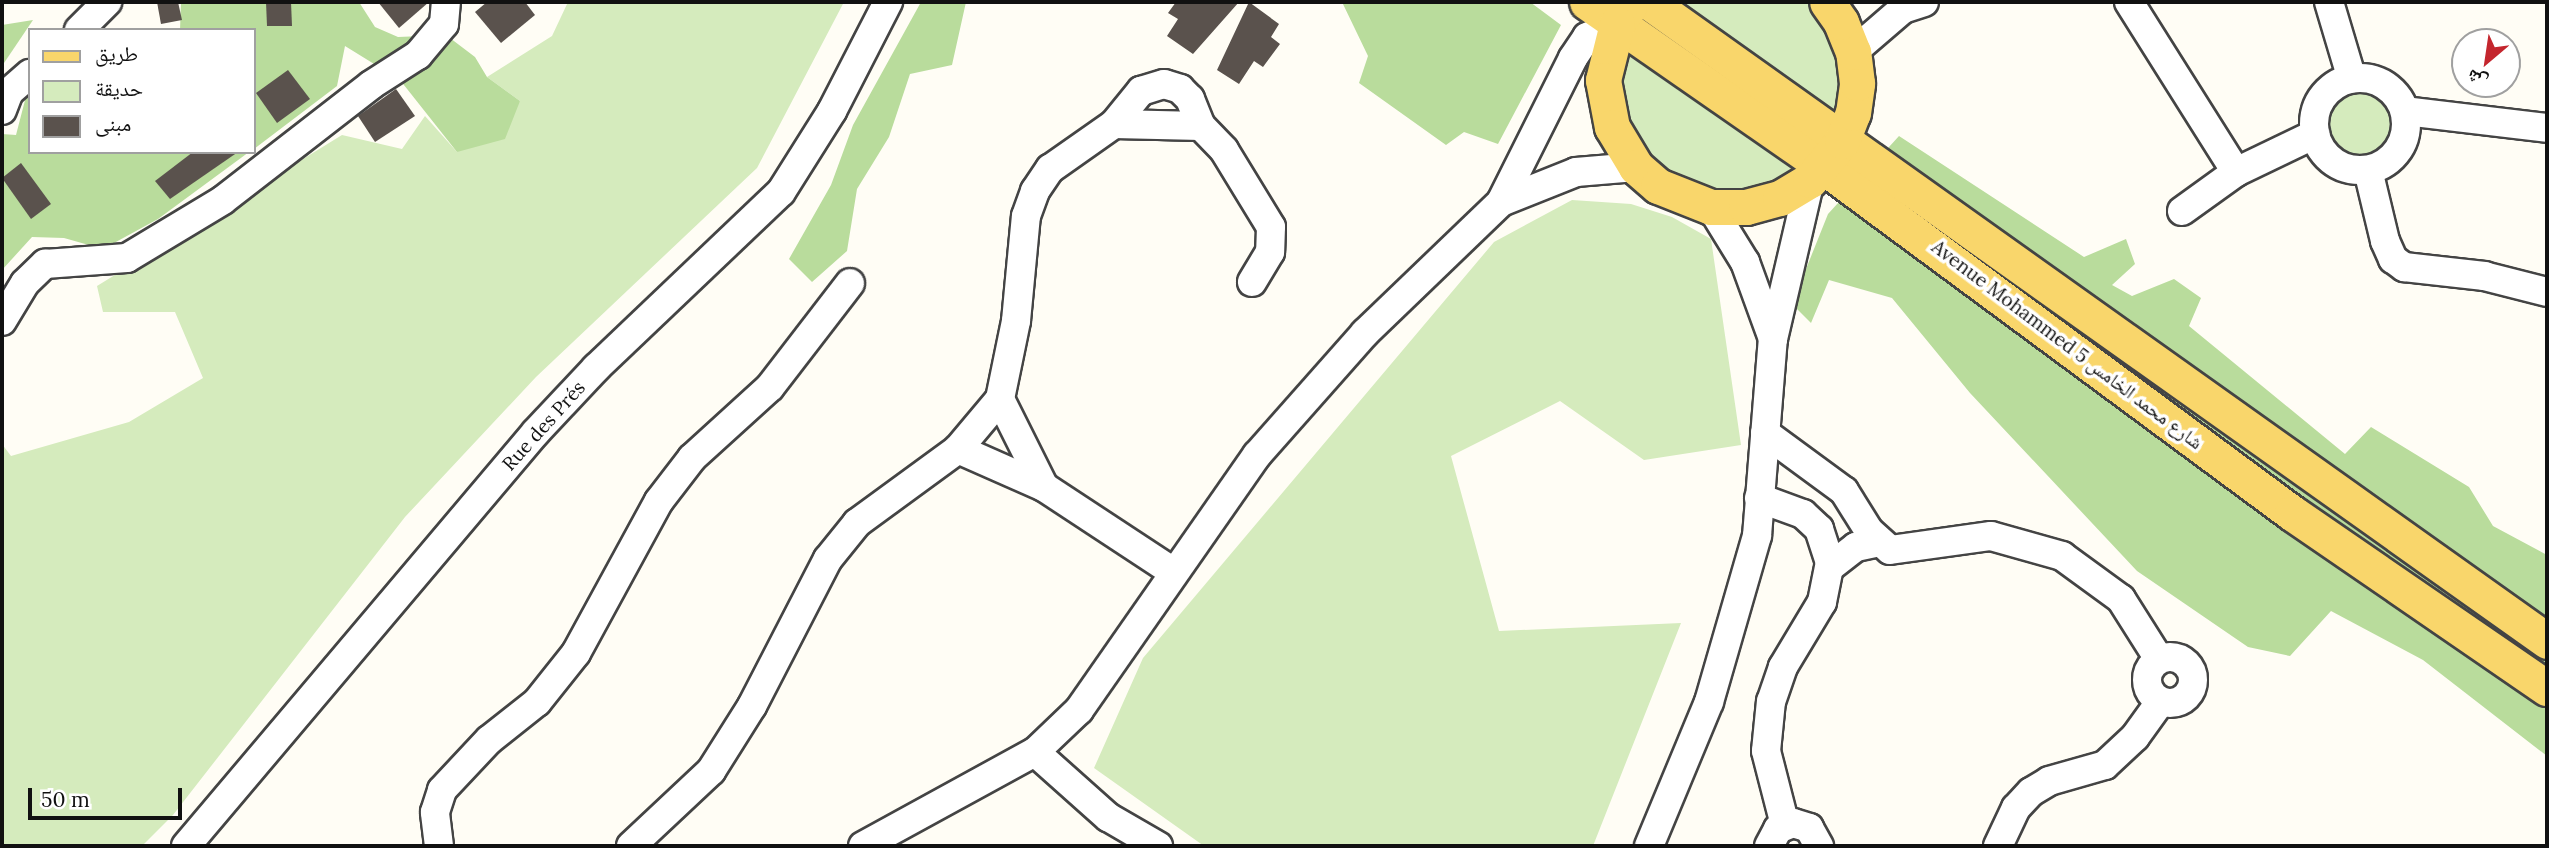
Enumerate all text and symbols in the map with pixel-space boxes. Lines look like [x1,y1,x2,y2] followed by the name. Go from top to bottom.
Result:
[28,28,256,154] legend
[2451,28,2521,98] north arrow
[95,40,138,67] text: طريق
[2462,64,2491,95] text: ش
[95,75,143,102] text: حديقة
[95,110,131,137] text: مبنى
[1927,236,2207,454] street label: Avenue Mohammed 5 شارع محمد الخامس
[498,376,590,476] street label: Rue des Prés
[32,774,186,818] scale bar
[41,786,90,813] text: 50 m

